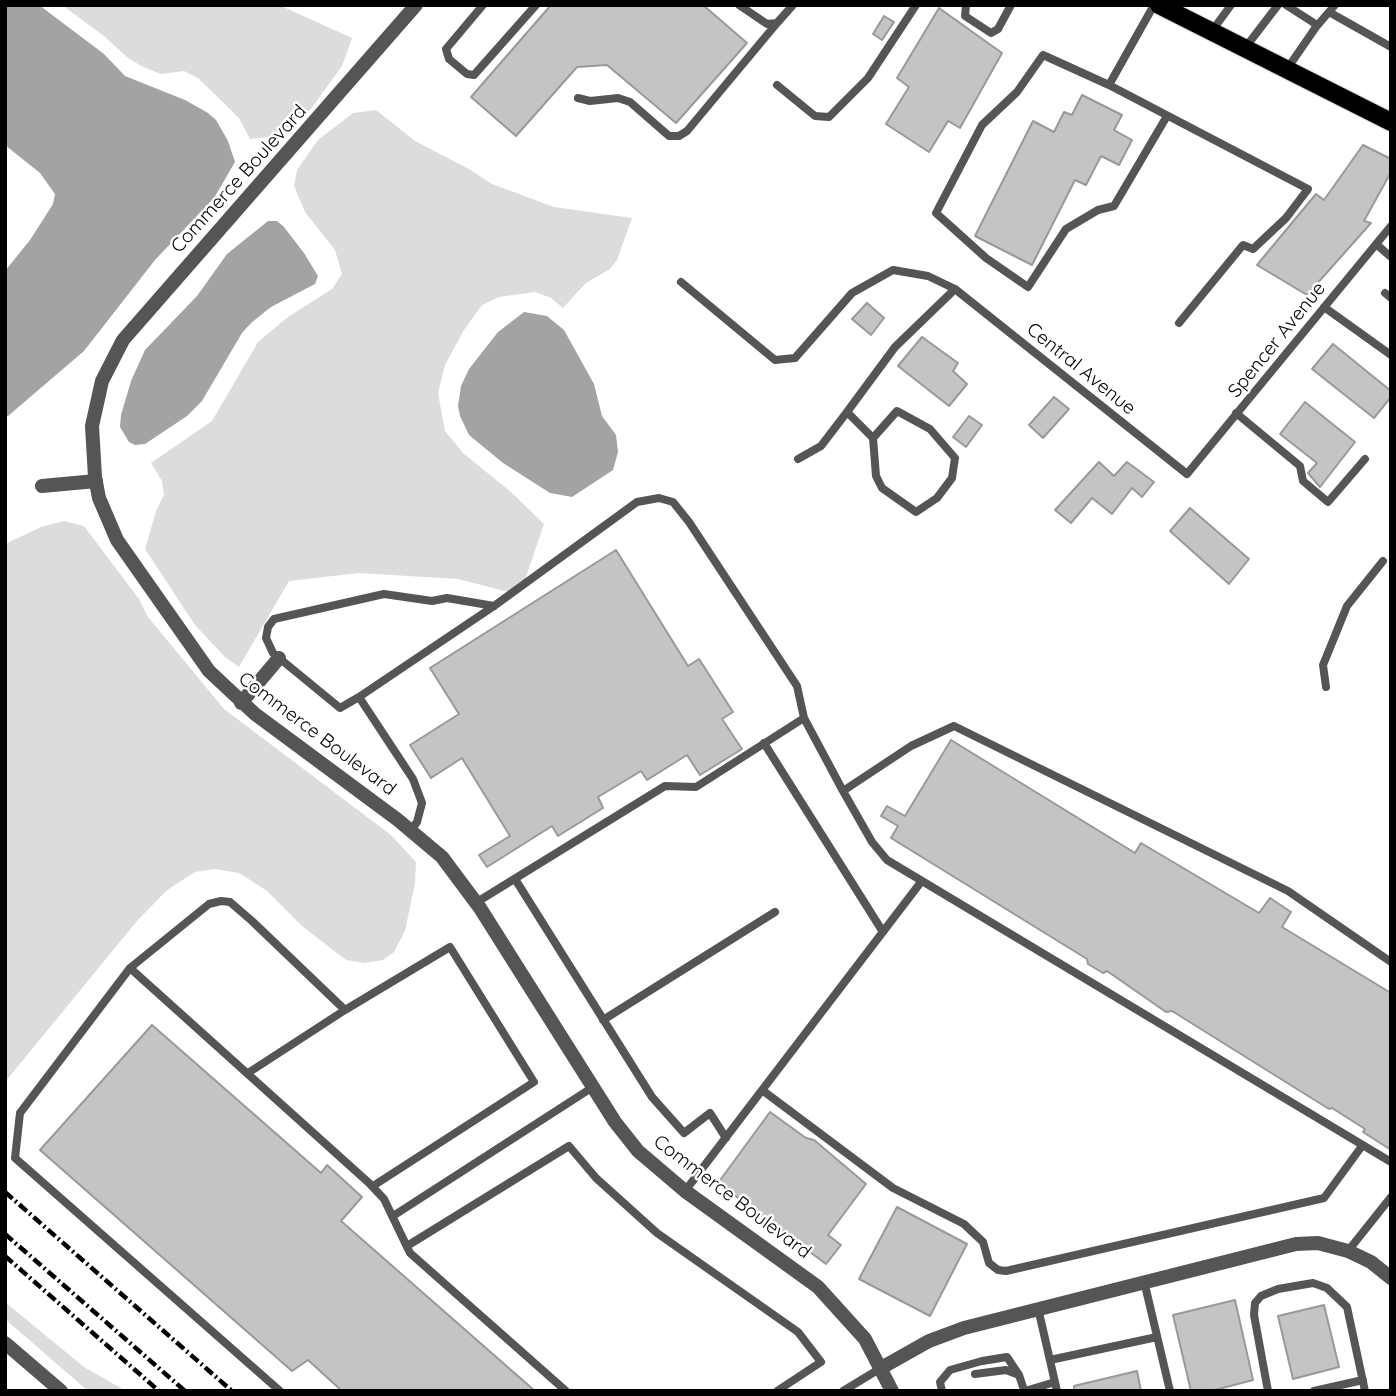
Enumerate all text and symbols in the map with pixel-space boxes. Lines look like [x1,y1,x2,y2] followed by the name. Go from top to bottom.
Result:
[167,100,311,258] street label: Commerce Boulevard
[1223,278,1331,402] street label: Spencer Avenue
[1022,318,1140,420] street label: Central Avenue
[234,667,400,801] street label: Commerce Boulevard
[649,1130,815,1264] street label: Commerce Boulevard

